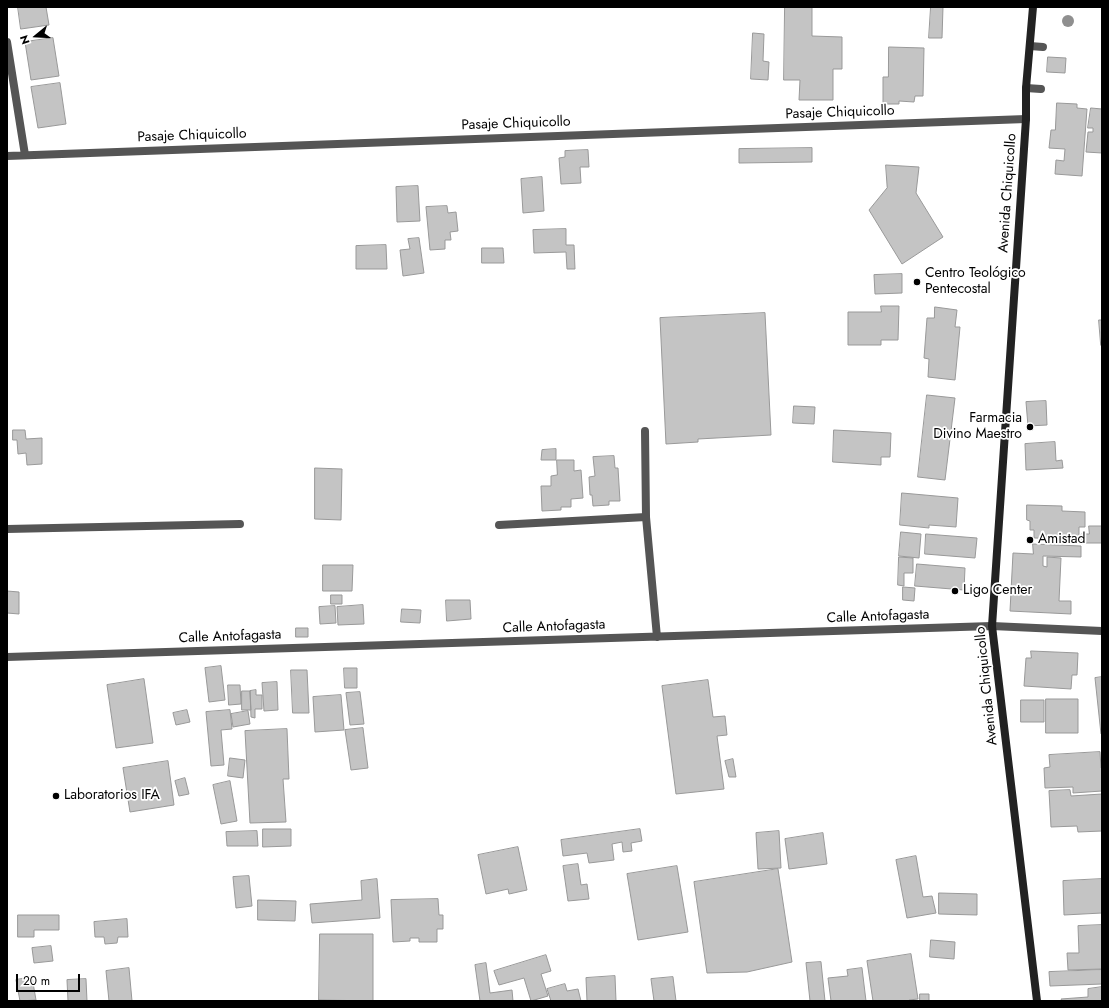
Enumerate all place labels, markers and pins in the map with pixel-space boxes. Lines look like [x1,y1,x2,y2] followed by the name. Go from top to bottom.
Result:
[925,266,1026,298] place label: Centro Teológico Pentecostal
[912,277,922,287] marker: Centro Teológico Pentecostal
[933,411,1022,444] place label: Farmacia Divino Maestro
[1025,422,1035,432] marker: Farmacia Divino Maestro
[1038,532,1086,548] place label: Amistad
[1025,535,1035,545] marker: Amistad
[963,583,1032,599] place label: Ligo Center
[950,586,960,596] marker: Ligo Center
[64,788,160,804] place label: Laboratorios IFA
[51,791,61,801] marker: Laboratorios IFA

